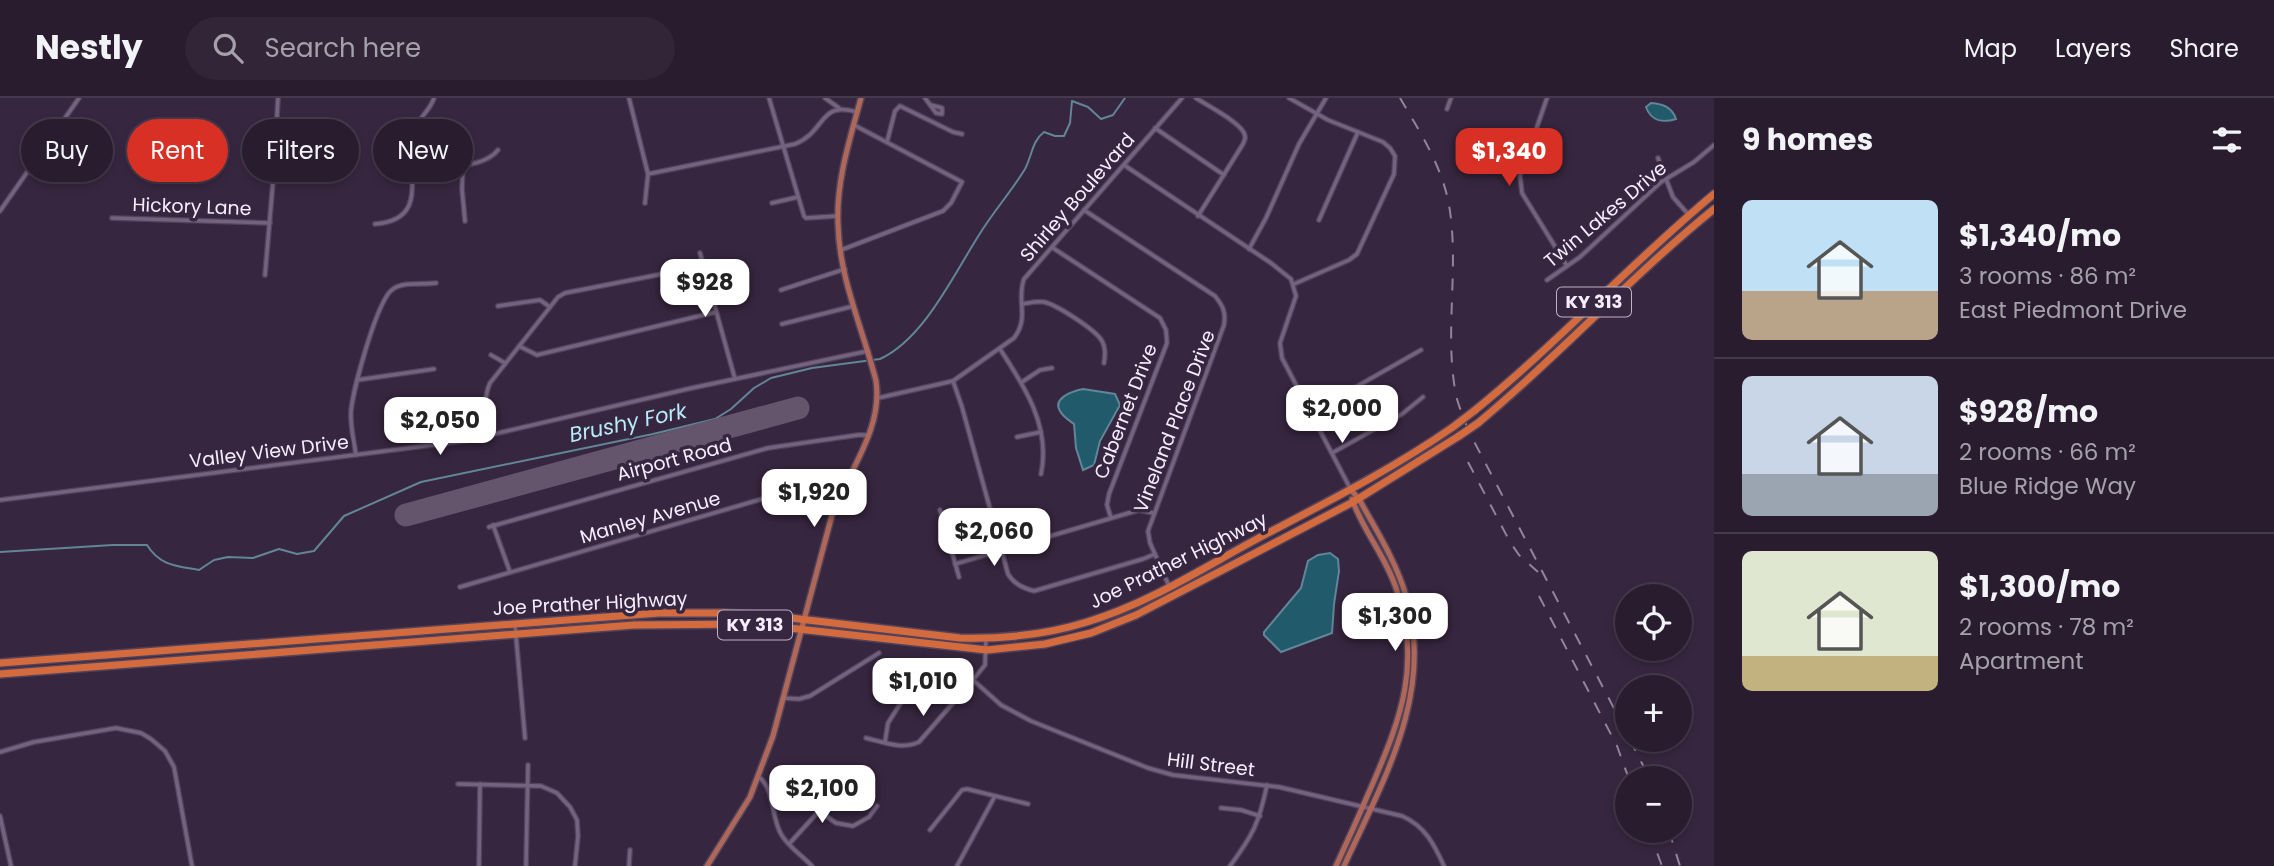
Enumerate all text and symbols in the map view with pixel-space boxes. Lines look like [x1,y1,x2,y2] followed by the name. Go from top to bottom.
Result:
[185,17,675,80] search box
[35,24,143,71] text: Nestly
[209,29,247,67] icon: search
[265,30,421,66] text: Search here
[1964,32,2017,65] text: Map
[2055,32,2131,65] text: Layers
[2169,32,2239,65] text: Share
[1742,118,1873,161] text: 9 homes
[21,119,113,182] chip: Buy
[127,119,228,182] chip: Rent
[242,119,359,182] chip: Filters
[373,119,473,182] chip: New
[2208,121,2246,159] icon: filters
[1014,127,1141,268] street label: Shirley Boulevard
[1452,129,1566,188] pin: $1,340
[1472,135,1546,167] text: $1,340
[1538,155,1673,274] street label: Twin Lakes Drive
[132,191,252,222] street label: Hickory Lane
[1959,214,2121,257] text: $1,340/mo
[1798,228,1882,312] icon: home
[664,260,746,319] pin: $928
[1959,260,2136,292] text: 3 rooms · 86 m²
[676,266,734,298] text: $928
[1557,288,1631,316] road number: KY 313
[1959,294,2187,326] text: East Piedmont Drive
[1127,326,1222,516] street label: Vineland Place Drive
[1087,340,1164,483] street label: Cabernet Drive
[1285,386,1399,445] pin: $2,000
[1959,390,2098,433] text: $928/mo
[1302,392,1382,424] text: $2,000
[567,396,690,449] water label: Brushy Fork
[383,398,497,457] pin: $2,050
[400,404,480,436] text: $2,050
[1798,404,1882,488] icon: home
[188,428,350,475] street label: Valley View Drive
[614,431,735,488] street label: Airport Road
[1959,436,2136,468] text: 2 rooms · 66 m²
[757,470,871,529] pin: $1,920
[1959,470,2136,502] text: Blue Ridge Way
[778,476,850,508] text: $1,920
[577,485,724,550] street label: Manley Avenue
[1085,505,1272,615] street label: Joe Prather Highway
[937,508,1051,568] pin: $2,060
[954,515,1034,547] text: $2,060
[1959,565,2120,608] text: $1,300/mo
[1798,579,1882,663] icon: home
[1615,584,1692,843] map controls
[1615,584,1692,661] button: locate
[492,585,688,622] street label: Joe Prather Highway
[1338,594,1452,653] pin: $1,300
[1358,600,1432,632] text: $1,300
[718,610,792,640] road number: KY 313
[1959,611,2134,643] text: 2 rooms · 78 m²
[1959,645,2084,677] text: Apartment
[866,658,980,718] pin: $1,010
[888,665,958,697] text: $1,010
[1615,675,1692,752] button: +
[1166,746,1256,783] street label: Hill Street
[765,766,879,825] pin: $2,100
[1615,766,1692,843] button: −
[785,772,859,804] text: $2,100

